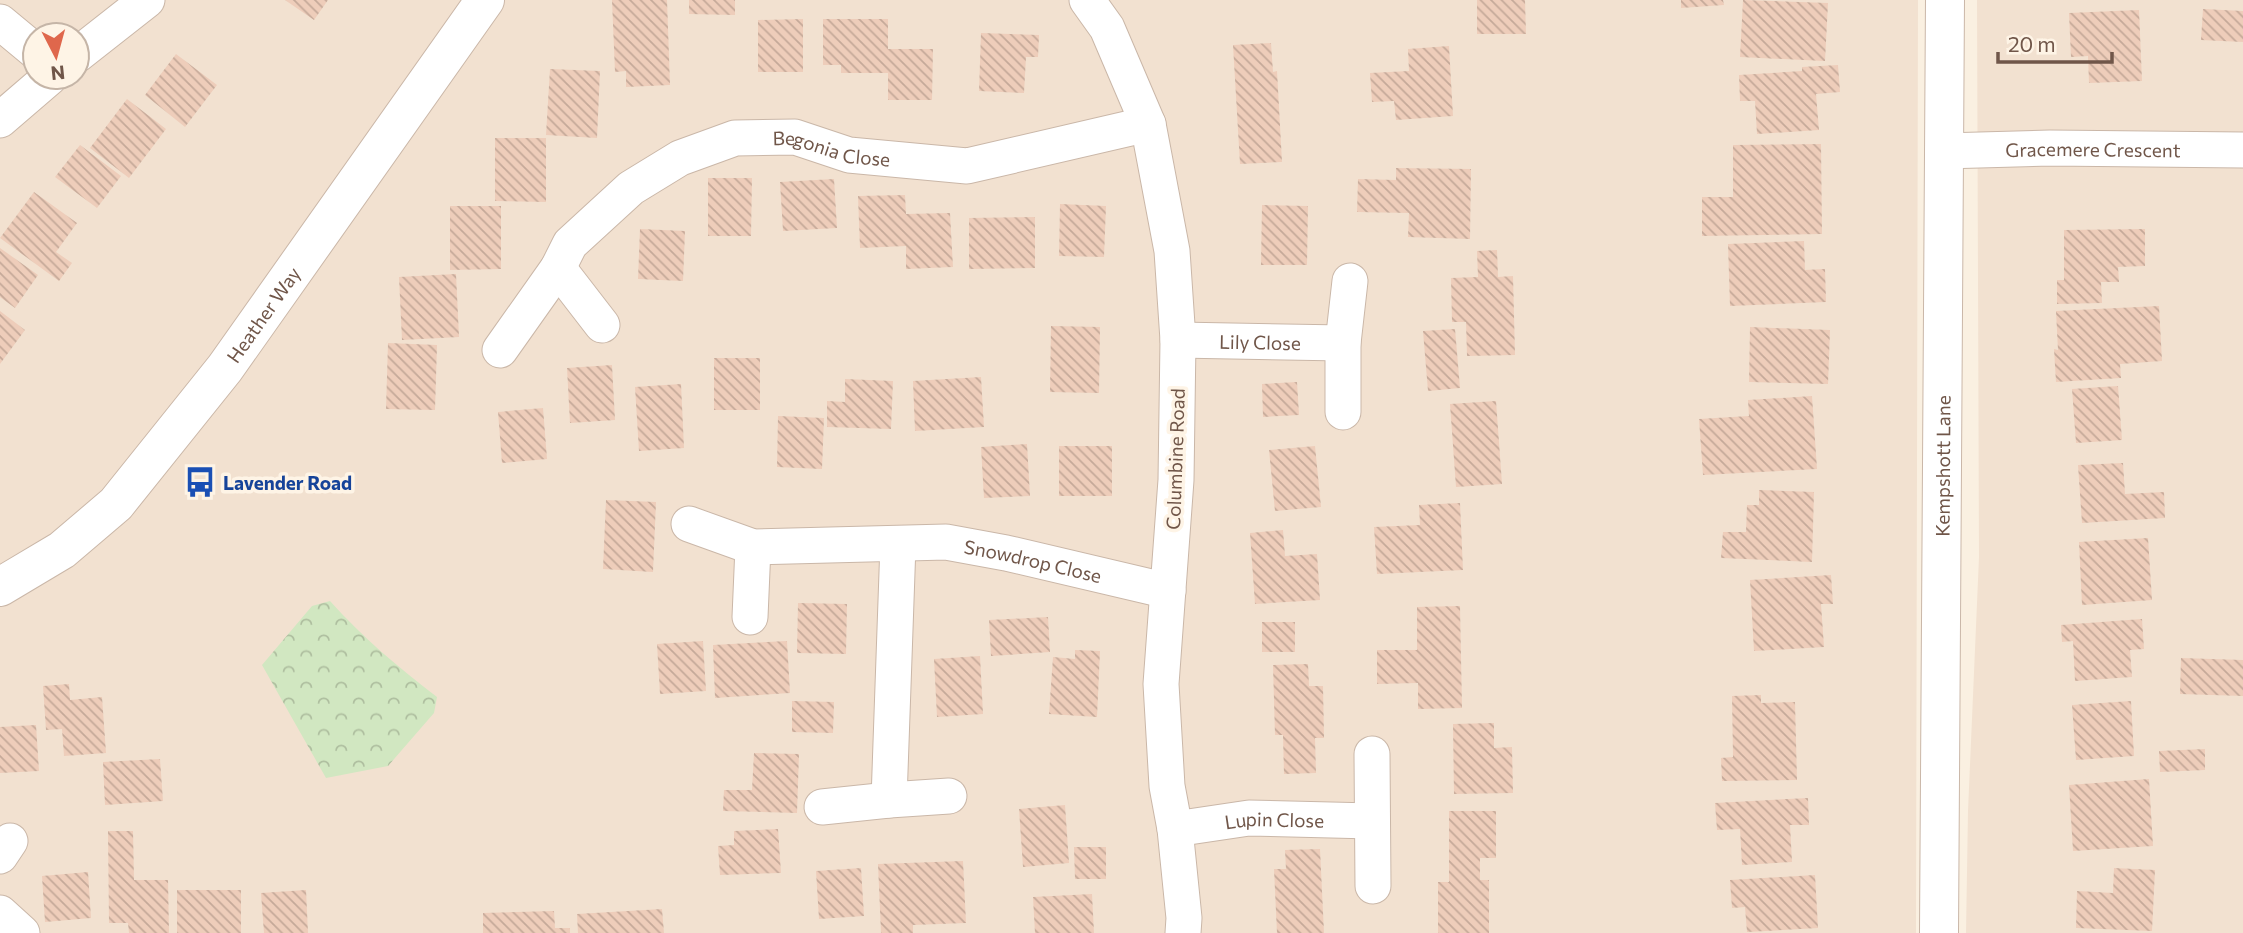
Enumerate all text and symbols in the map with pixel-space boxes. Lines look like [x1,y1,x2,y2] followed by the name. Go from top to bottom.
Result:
[21,21,91,91] north arrow
[1998,21,2112,65] scale bar
[2008,31,2056,56] text: 20 m
[50,61,66,86] text: N
[772,126,891,170] street label: Begonia Close
[2005,136,2181,161] street label: Gracemere Crescent
[221,262,305,367] street label: Heather Way
[1219,329,1301,354] street label: Lily Close
[1161,388,1189,530] street label: Columbine Road
[1930,395,1954,537] street label: Kempshott Lane
[183,465,217,499] bus stop icon: Lavender Road
[223,471,352,494] place label: Lavender Road
[962,534,1104,587] street label: Snowdrop Close
[1223,806,1324,833] street label: Lupin Close

